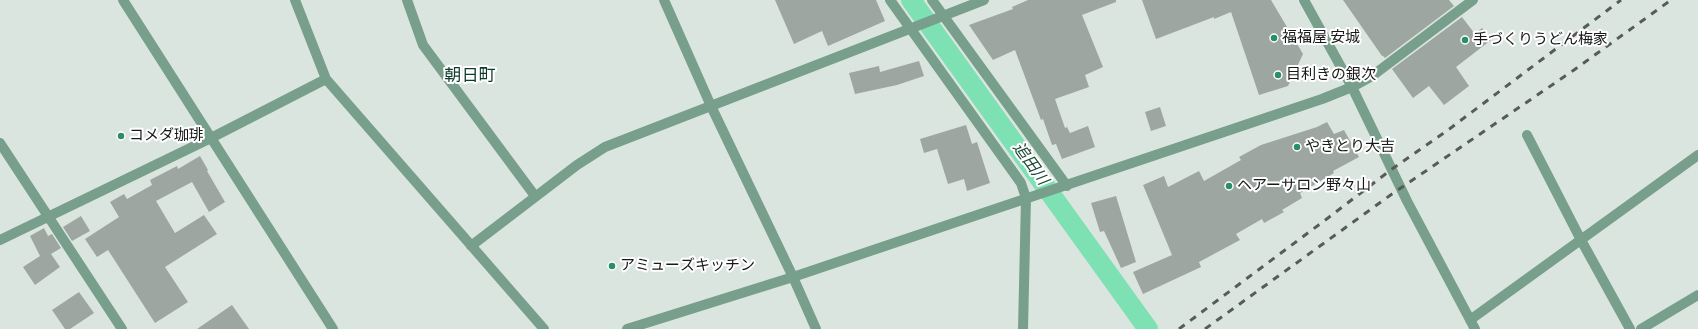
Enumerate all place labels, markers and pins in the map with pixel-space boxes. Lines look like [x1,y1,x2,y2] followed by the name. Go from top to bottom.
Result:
[1282,29,1360,47] place label: 福福屋 安城
[1473,31,1608,49] place label: 手づくりうどん梅家
[1269,33,1279,43] marker: 福福屋 安城
[1460,35,1470,45] marker: 手づくりうどん梅家
[1286,66,1376,84] place label: 目利きの銀次
[1273,70,1283,80] marker: 目利きの銀次
[129,127,204,145] place label: コメダ珈琲
[116,131,126,141] marker: コメダ珈琲
[1305,138,1395,156] place label: やきとり大吉
[1292,142,1302,152] marker: やきとり大吉
[1237,177,1371,195] place label: ヘアーサロン野々山
[1224,181,1234,191] marker: ヘアーサロン野々山
[620,257,755,275] place label: アミューズキッチン
[607,261,617,271] marker: アミューズキッチン

